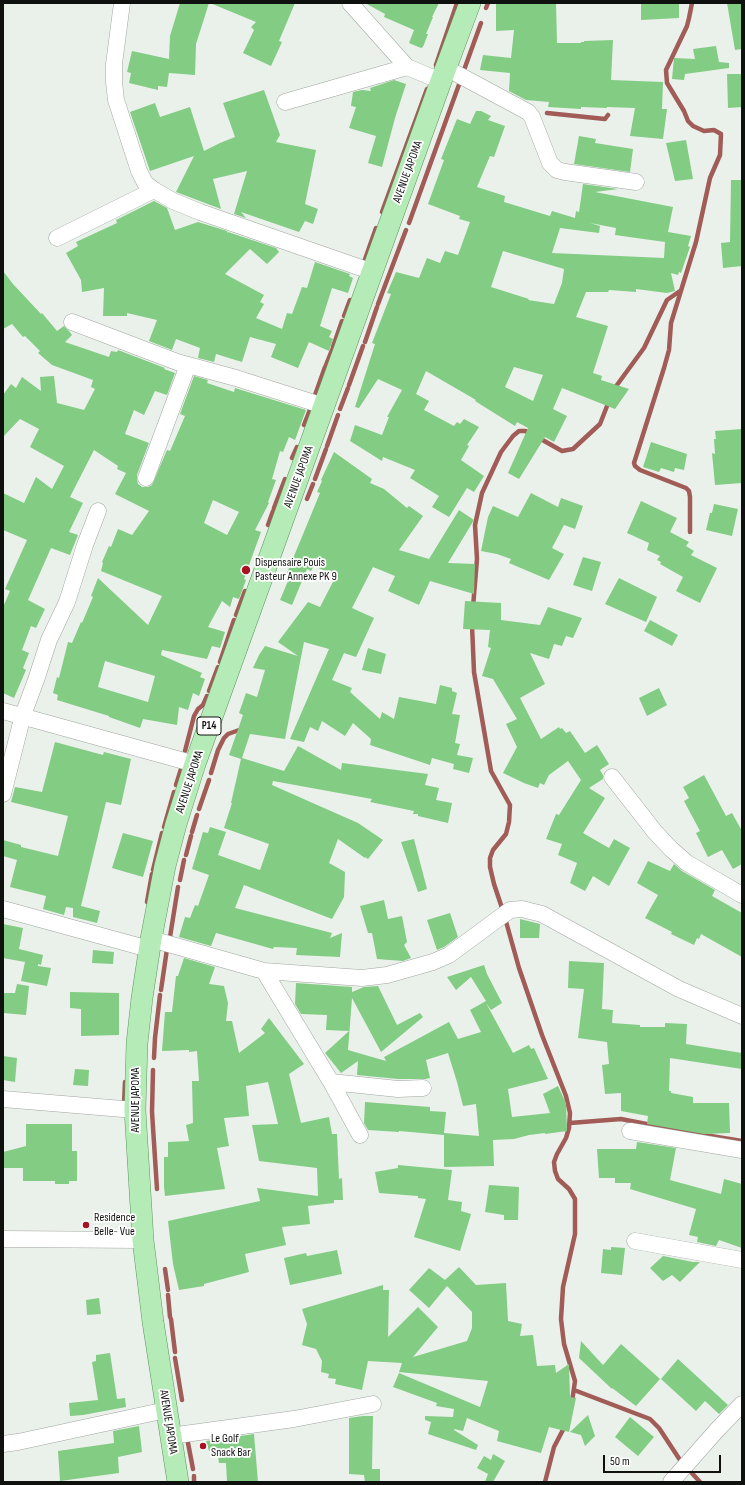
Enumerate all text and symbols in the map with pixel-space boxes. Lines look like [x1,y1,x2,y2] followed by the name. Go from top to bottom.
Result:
[390,139,426,205] street label: AVENUE JAPOMA
[281,444,317,510] street label: AVENUE JAPOMA
[255,556,337,584] place label: Dispensaire Pouis Pasteur Annexe PK 9
[240,564,252,576] marker: Dispensaire Pouis Pasteur Annexe PK 9
[197,717,221,735] road number: P14
[173,749,207,815] street label: AVENUE JAPOMA
[129,1068,143,1132] street label: AVENUE JAPOMA
[94,1211,135,1239] place label: Residence Belle- Vue
[81,1220,91,1230] marker: Residence Belle- Vue
[156,1389,180,1455] street label: AVENUE JAPOMA
[211,1432,251,1460] place label: Le Golf Snack Bar
[198,1441,208,1451] marker: Le Golf Snack Bar
[605,1447,723,1473] scale bar
[610,1454,630,1469] text: 50 m

